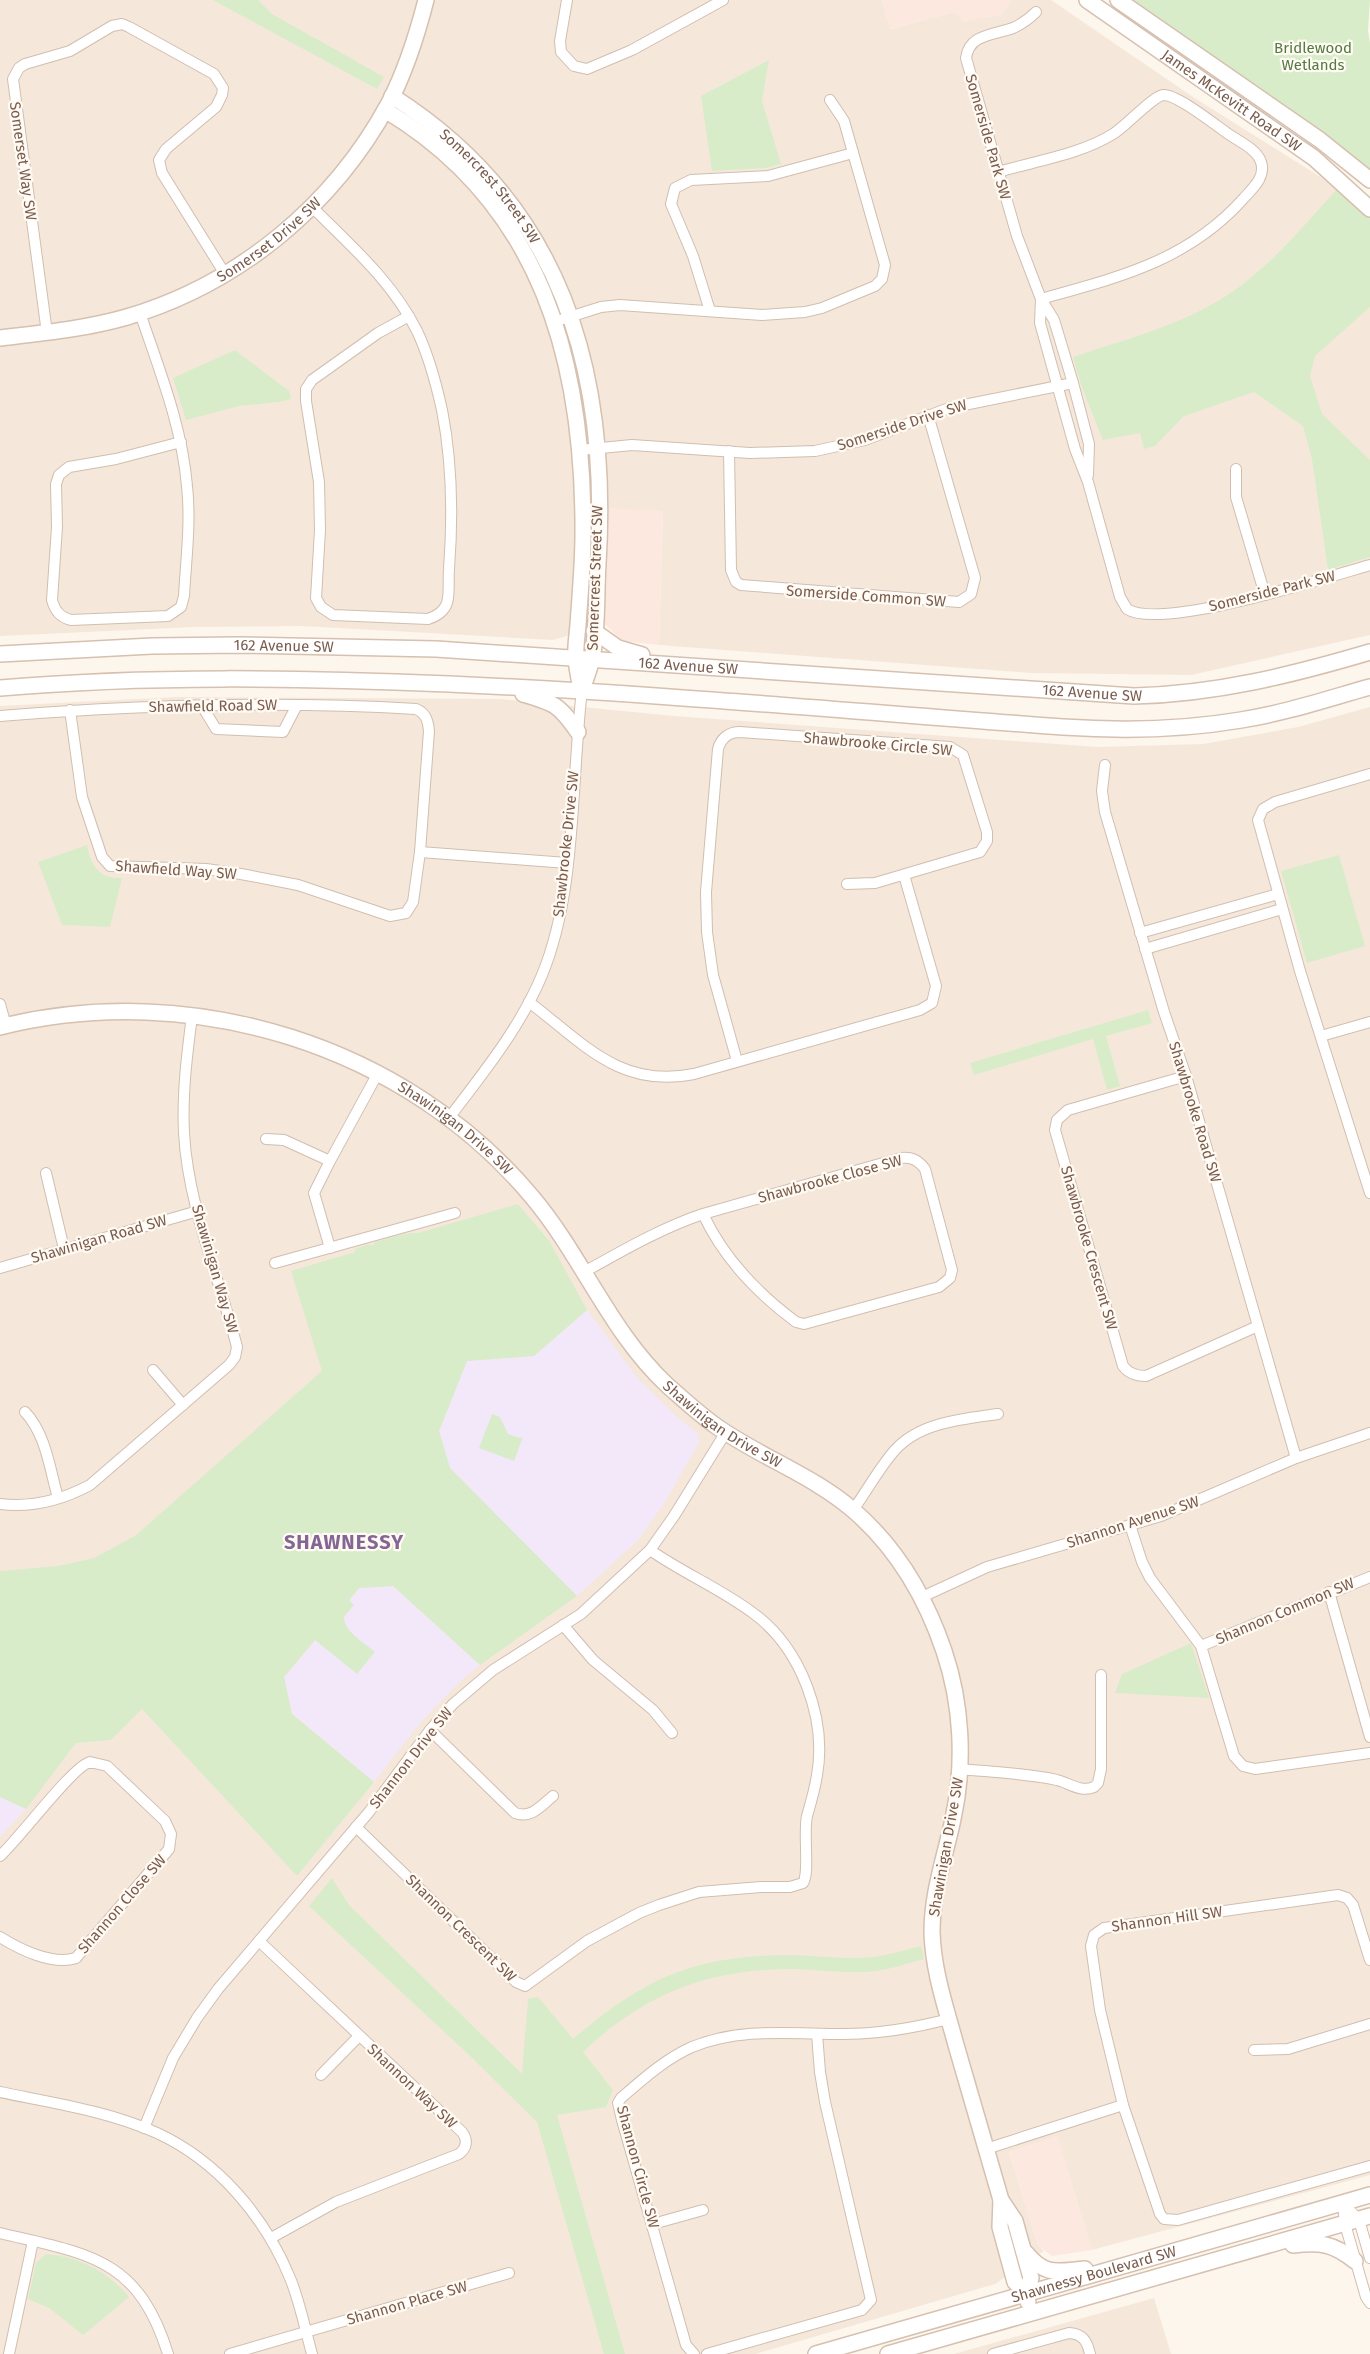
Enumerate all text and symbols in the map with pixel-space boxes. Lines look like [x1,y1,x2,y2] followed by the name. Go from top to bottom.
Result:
[1274,39,1352,74] park label: Bridlewood Wetlands
[1158,46,1305,156] street label: James McKevitt Road SW
[961,72,1015,202] street label: Somerside Park SW
[6,100,40,222] street label: Somerset Way SW
[436,125,544,247] street label: Somercrest Street SW
[214,193,325,286] street label: Somerset Drive SW
[835,395,970,454] street label: Somerside Drive SW
[583,504,607,651] street label: Somercrest Street SW
[1207,566,1338,615] street label: Somerside Park SW
[785,581,947,611] street label: Somerside Common SW
[234,636,335,656] street label: 162 Avenue SW
[638,654,739,678] street label: 162 Avenue SW
[1042,681,1143,705] street label: 162 Avenue SW
[148,696,278,716] street label: Shawfield Road SW
[803,729,954,760] street label: Shawbrooke Circle SW
[549,769,583,918] street label: Shawbrooke Drive SW
[115,857,238,883] street label: Shawfield Way SW
[1165,1039,1225,1185] street label: Shawbrooke Road SW
[395,1077,517,1179] street label: Shawinigan Drive SW
[756,1151,904,1207] street label: Shawbrooke Close SW
[1057,1164,1121,1333] street label: Shawbrooke Crescent SW
[188,1203,242,1336] street label: Shawinigan Way SW
[29,1211,170,1267] street label: Shawinigan Road SW
[659,1377,785,1472] street label: Shawinigan Drive SW
[1064,1492,1202,1552] street label: Shannon Avenue SW
[284,1530,404,1554] district label: SHAWNESSY
[1213,1573,1358,1648] street label: Shannon Common SW
[366,1703,457,1812] street label: Shannon Drive SW
[925,1775,967,1918] street label: Shawinigan Drive SW
[74,1850,170,1957] street label: Shannon Close SW
[402,1871,520,1986] street label: Shannon Crescent SW
[1110,1902,1224,1936] street label: Shannon Hill SW
[363,2040,461,2133] street label: Shannon Way SW
[613,2104,663,2231] street label: Shannon Circle SW
[1009,2242,1179,2307] street label: Shawnessy Boulevard SW
[345,2277,470,2329] street label: Shannon Place SW

